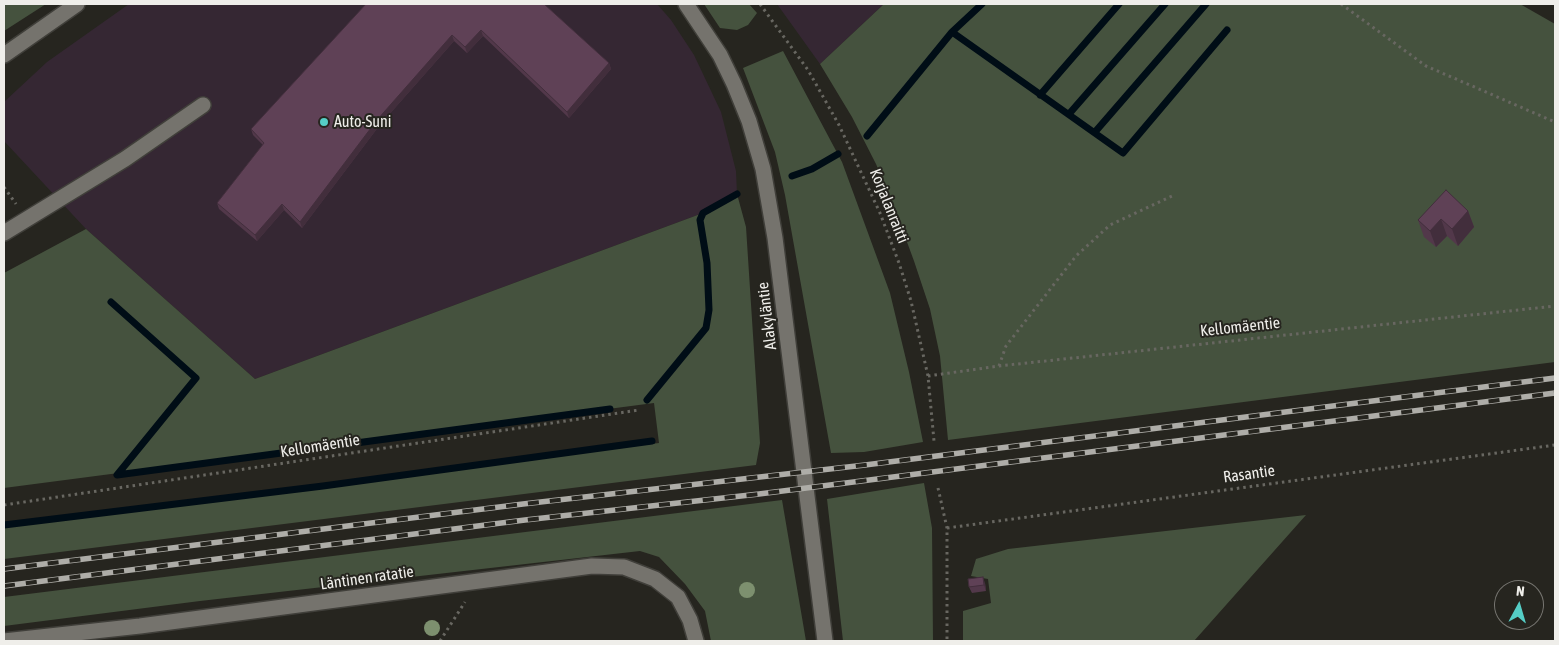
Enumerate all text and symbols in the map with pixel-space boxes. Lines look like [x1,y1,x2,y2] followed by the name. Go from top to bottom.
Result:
[334,112,391,132] place label: Auto-Suni
[318,116,330,128] marker: Auto-Suni
[865,166,913,246] street label: Korjalanraitti
[753,281,781,351] street label: Alakyläntie
[1199,313,1281,341] street label: Kellomäentie
[279,430,361,462] street label: Kellomäentie
[1222,461,1276,487] street label: Rasantie
[319,562,415,594] street label: Läntinen ratatie
[1494,580,1544,630] north arrow
[1516,583,1525,599] text: N

